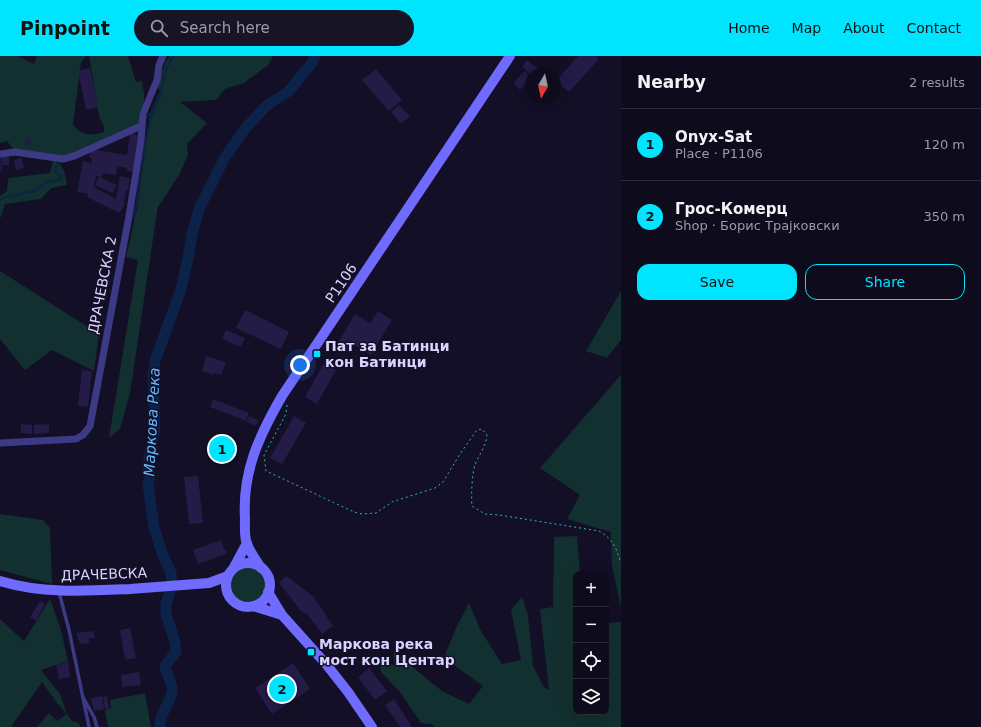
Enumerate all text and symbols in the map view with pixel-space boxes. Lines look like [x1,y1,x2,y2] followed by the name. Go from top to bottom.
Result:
[134,10,414,46] search box
[20,17,110,39] text: Pinpoint
[148,17,170,39] icon: search
[180,19,270,37] text: Search here
[728,20,770,36] text: Home
[792,20,821,36] text: Map
[843,20,885,36] text: About
[907,20,961,36] text: Contact
[525,68,561,104] north arrow
[637,72,706,92] text: Nearby
[909,75,965,90] text: 2 results
[675,128,752,146] text: Onyx-Sat
[645,137,655,152] text: 1
[923,137,965,152] text: 120 m
[675,146,763,161] text: Place · P1106
[675,200,788,218] text: Грос-Комерц
[645,209,655,224] text: 2
[923,209,965,224] text: 350 m
[675,218,840,233] text: Shop · Борис Трајковски
[85,235,119,335] street label: ДРАЧЕВСКА 2
[322,260,360,306] street label: P1106
[637,264,797,300] button: Save
[805,264,965,300] button: Share
[325,338,450,370] place label: Пат за Батинци кон Батинци
[312,349,322,359] marker: Пат за Батинци кон Батинци
[290,355,310,375] your location
[140,367,164,477] water label: Маркова Река
[209,434,235,464] pin: 1
[61,564,148,584] street label: ДРАЧЕВСКА
[573,571,609,715] map controls
[573,571,609,607] button: +
[573,607,609,643] button: −
[319,636,455,668] place label: Маркова река мост кон Центар
[573,643,609,679] button: locate
[306,647,316,657] marker: Маркова река мост кон Центар
[269,674,295,704] pin: 2
[573,679,609,715] button: layers

